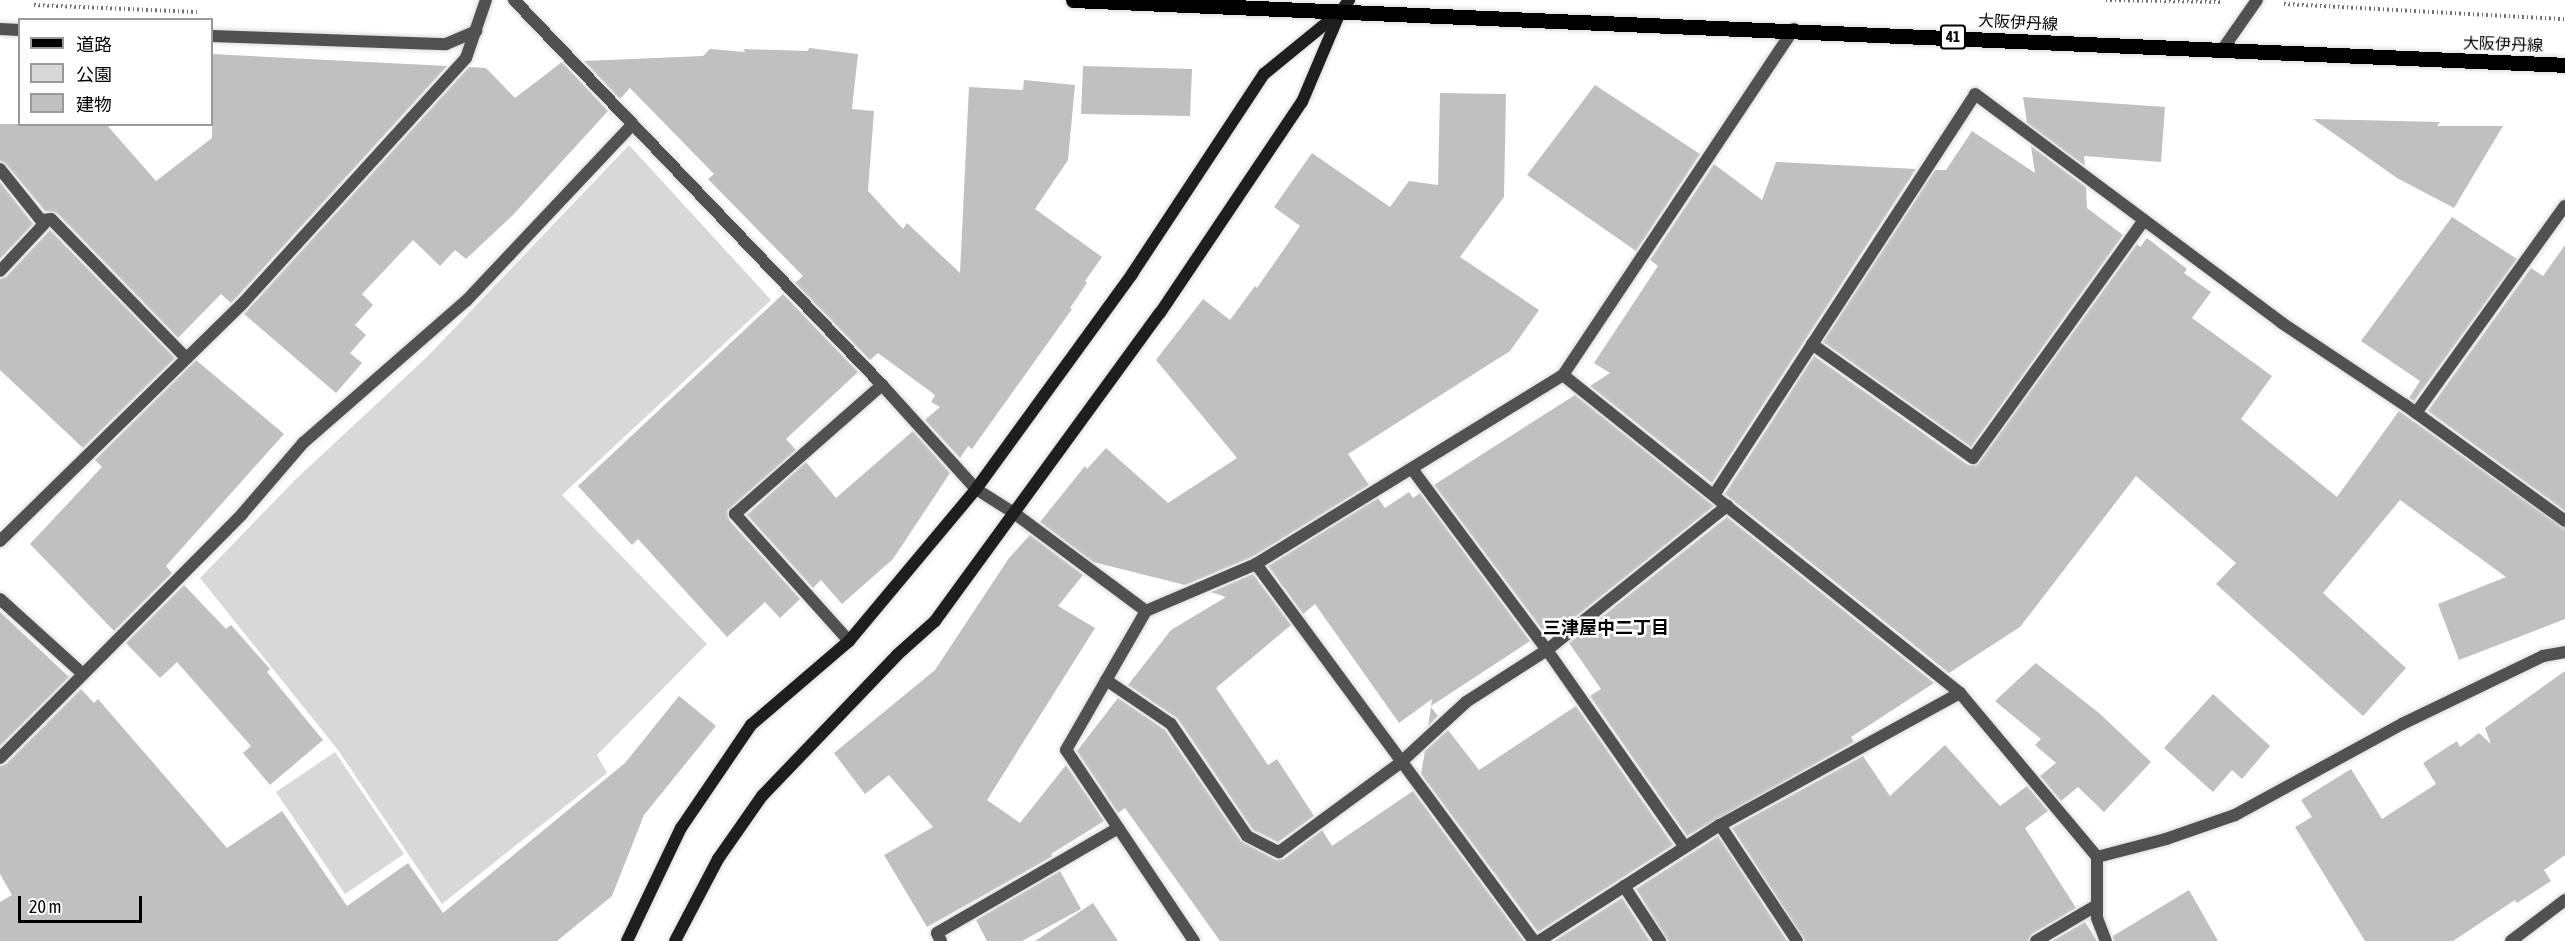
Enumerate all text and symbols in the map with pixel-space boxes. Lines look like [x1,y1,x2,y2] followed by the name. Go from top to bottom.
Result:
[1978,10,2058,34] street label: 大阪伊丹線
[18,18,213,126] legend
[1940,25,1966,49] road number: 41
[2463,33,2543,55] street label: 大阪伊丹線
[76,34,112,55] text: 道路
[76,64,112,85] text: 公園
[76,94,112,115] text: 建物
[1543,617,1669,639] district label: 三津屋中二丁目
[21,884,146,922] scale bar
[29,896,61,917] text: 20 m

